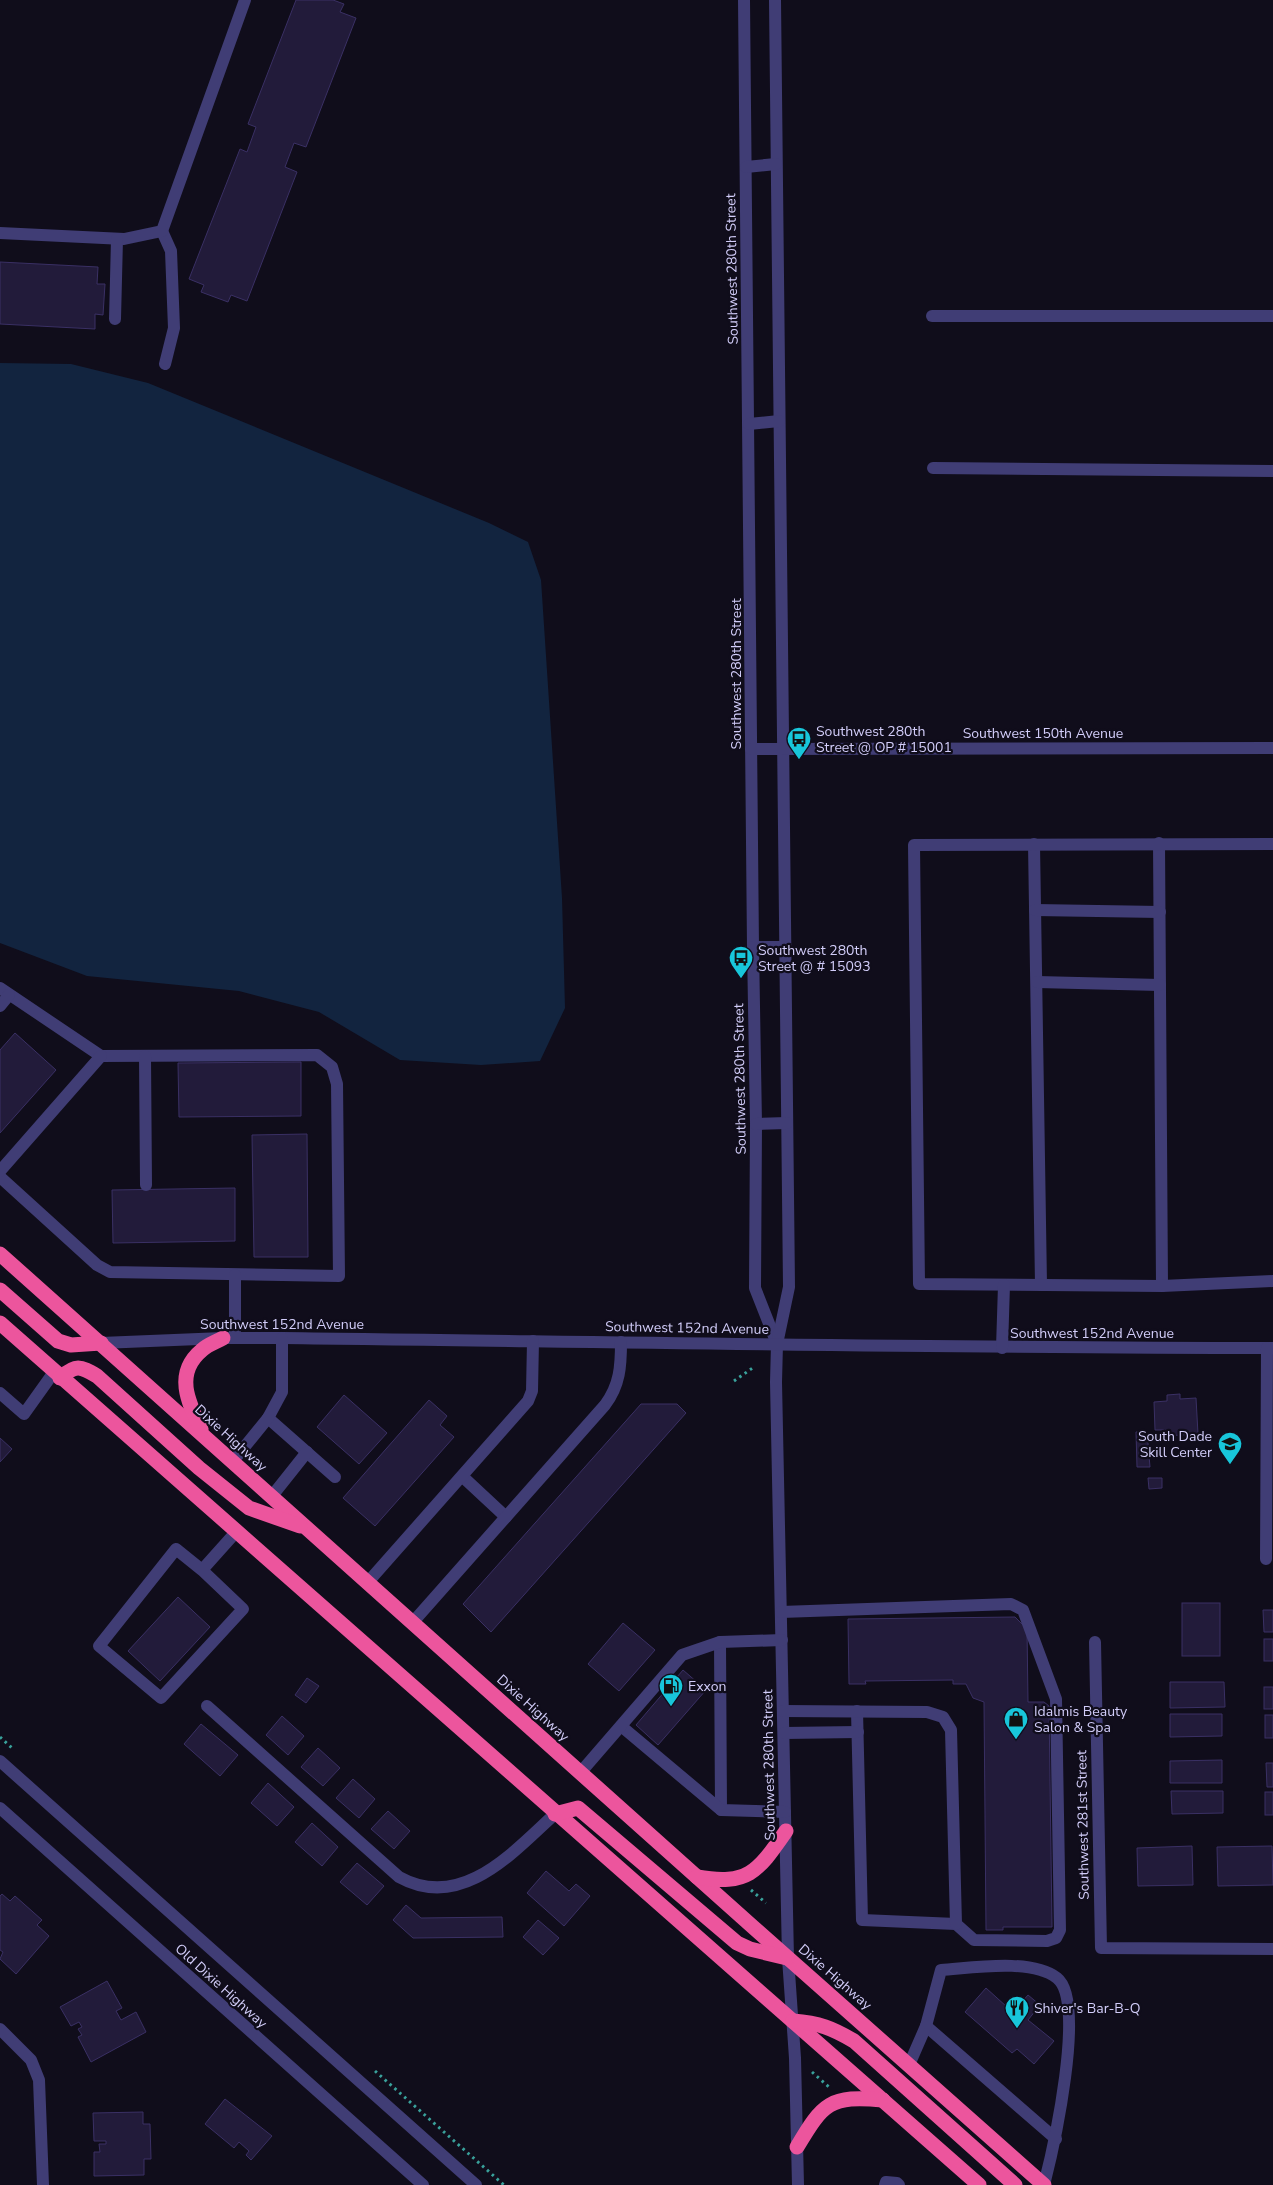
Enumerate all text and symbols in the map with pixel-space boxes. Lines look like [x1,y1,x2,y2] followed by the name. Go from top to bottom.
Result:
[721,193,743,345] street label: Southwest 280th Street
[727,598,746,750] street label: Southwest 280th Street
[816,722,952,757] place label: Southwest 280th Street @ OP # 15001
[963,724,1123,743] street label: Southwest 150th Avenue
[786,726,812,760] bus stop icon: Southwest 280th Street @ OP # 15001
[758,941,871,976] place label: Southwest 280th Street @ # 15093
[728,945,754,979] bus stop icon: Southwest 280th Street @ # 15093
[729,1003,751,1155] street label: Southwest 280th Street
[200,1315,364,1334] street label: Southwest 152nd Avenue
[605,1317,769,1339] street label: Southwest 152nd Avenue
[1010,1324,1174,1343] street label: Southwest 152nd Avenue
[191,1400,272,1476] street label: Dixie Highway
[1138,1427,1212,1462] place label: South Dade Skill Center
[1217,1431,1243,1465] school or university icon: South Dade Skill Center
[493,1670,574,1746] street label: Dixie Highway
[658,1673,684,1707] fuel station icon: Exxon
[688,1677,726,1696] place label: Exxon
[758,1689,780,1841] street label: Southwest 280th Street
[1034,1702,1128,1737] place label: Idalmis Beauty Salon & Spa
[1003,1706,1029,1740] shop icon: Idalmis Beauty Salon & Spa
[1072,1750,1094,1900] street label: Southwest 281st Street
[171,1939,272,2033] street label: Old Dixie Highway
[794,1940,876,2015] street label: Dixie Highway
[1004,1995,1030,2029] restaurant icon: Shiver's Bar-B-Q
[1034,1999,1140,2018] place label: Shiver's Bar-B-Q

